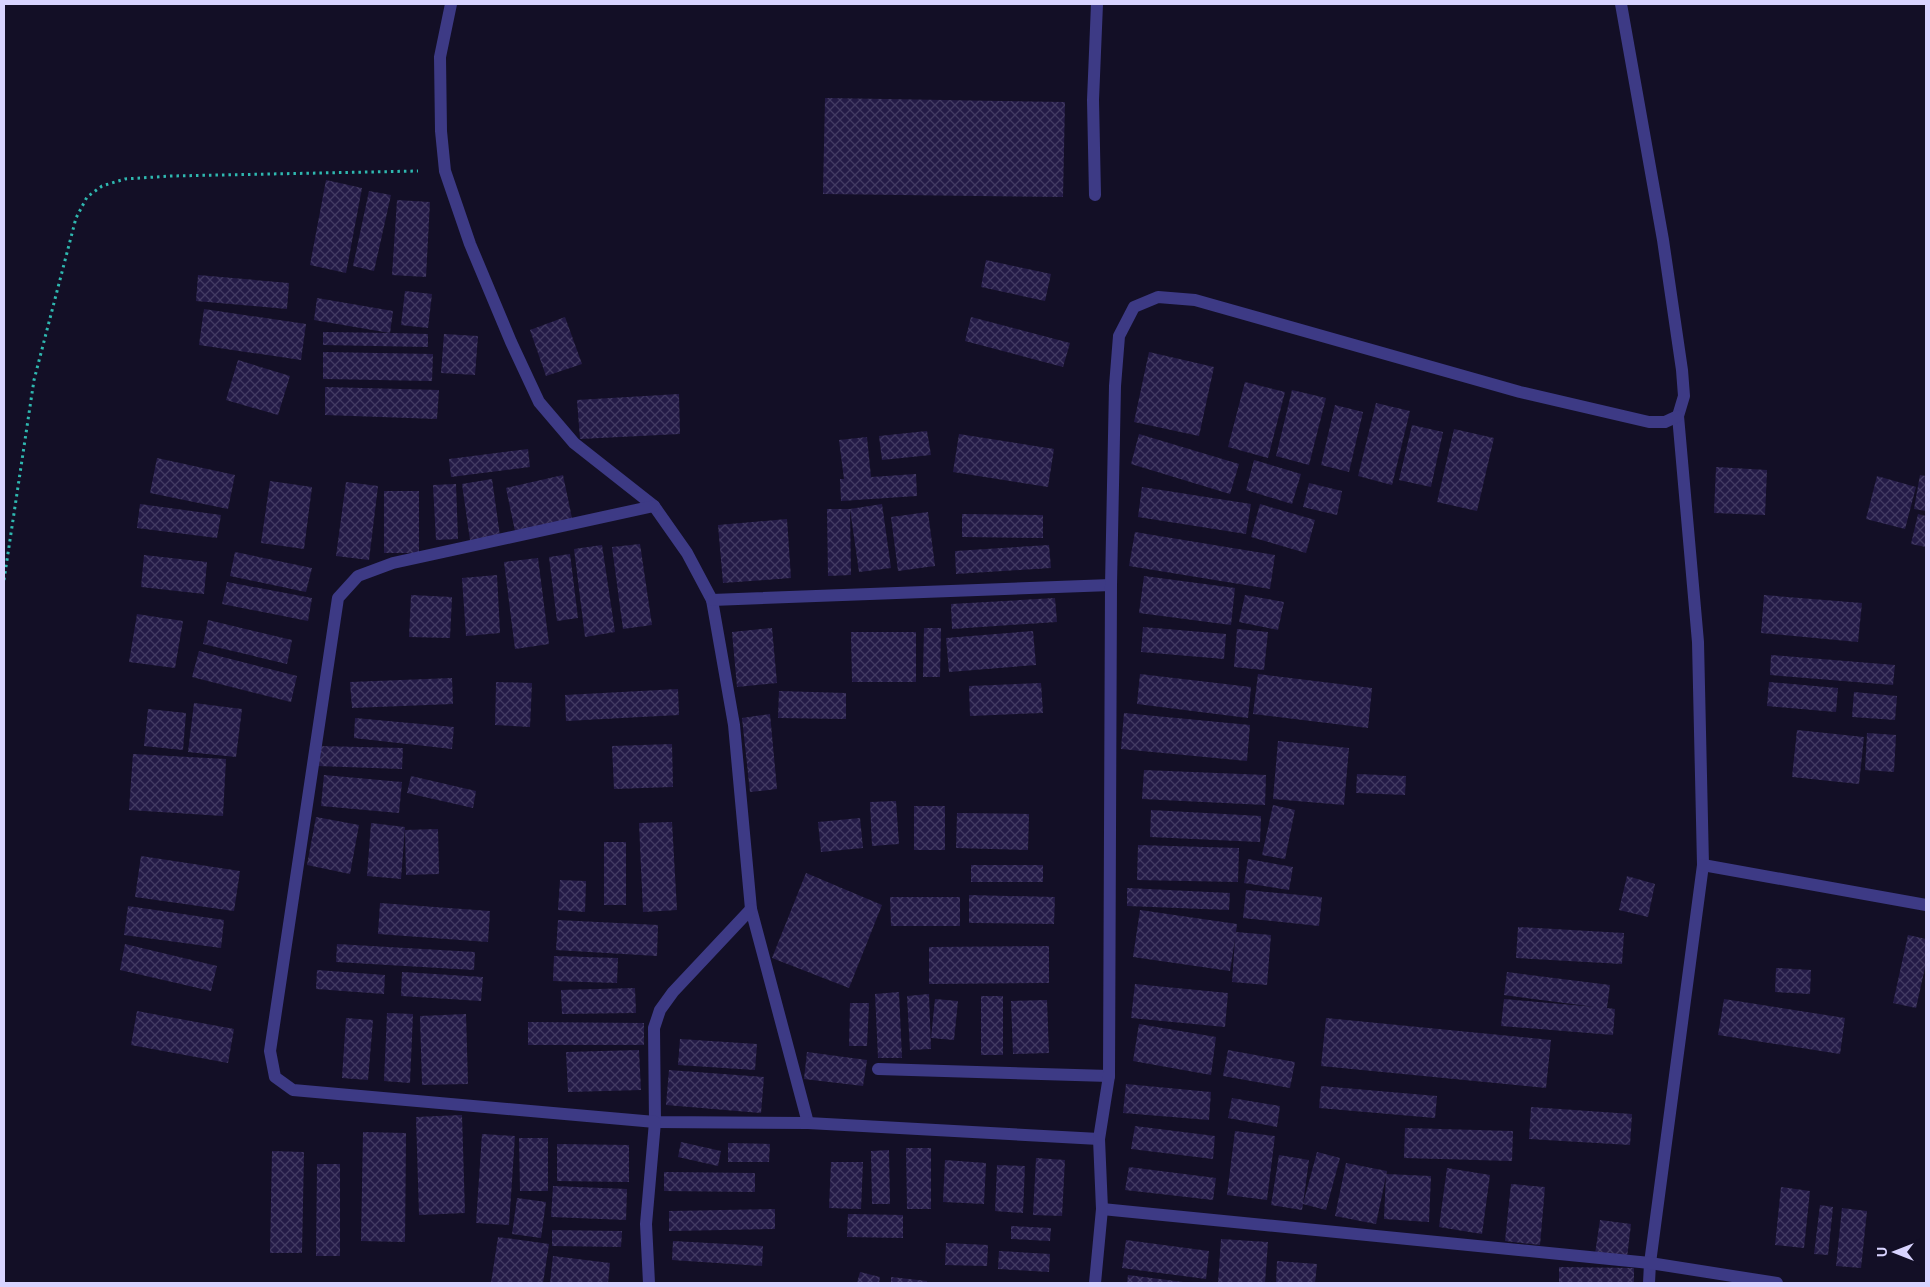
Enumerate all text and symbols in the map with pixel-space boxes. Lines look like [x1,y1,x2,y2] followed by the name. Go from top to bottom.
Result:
[1870,1227,1920,1277] north arrow
[1874,1247,1890,1257] text: U

